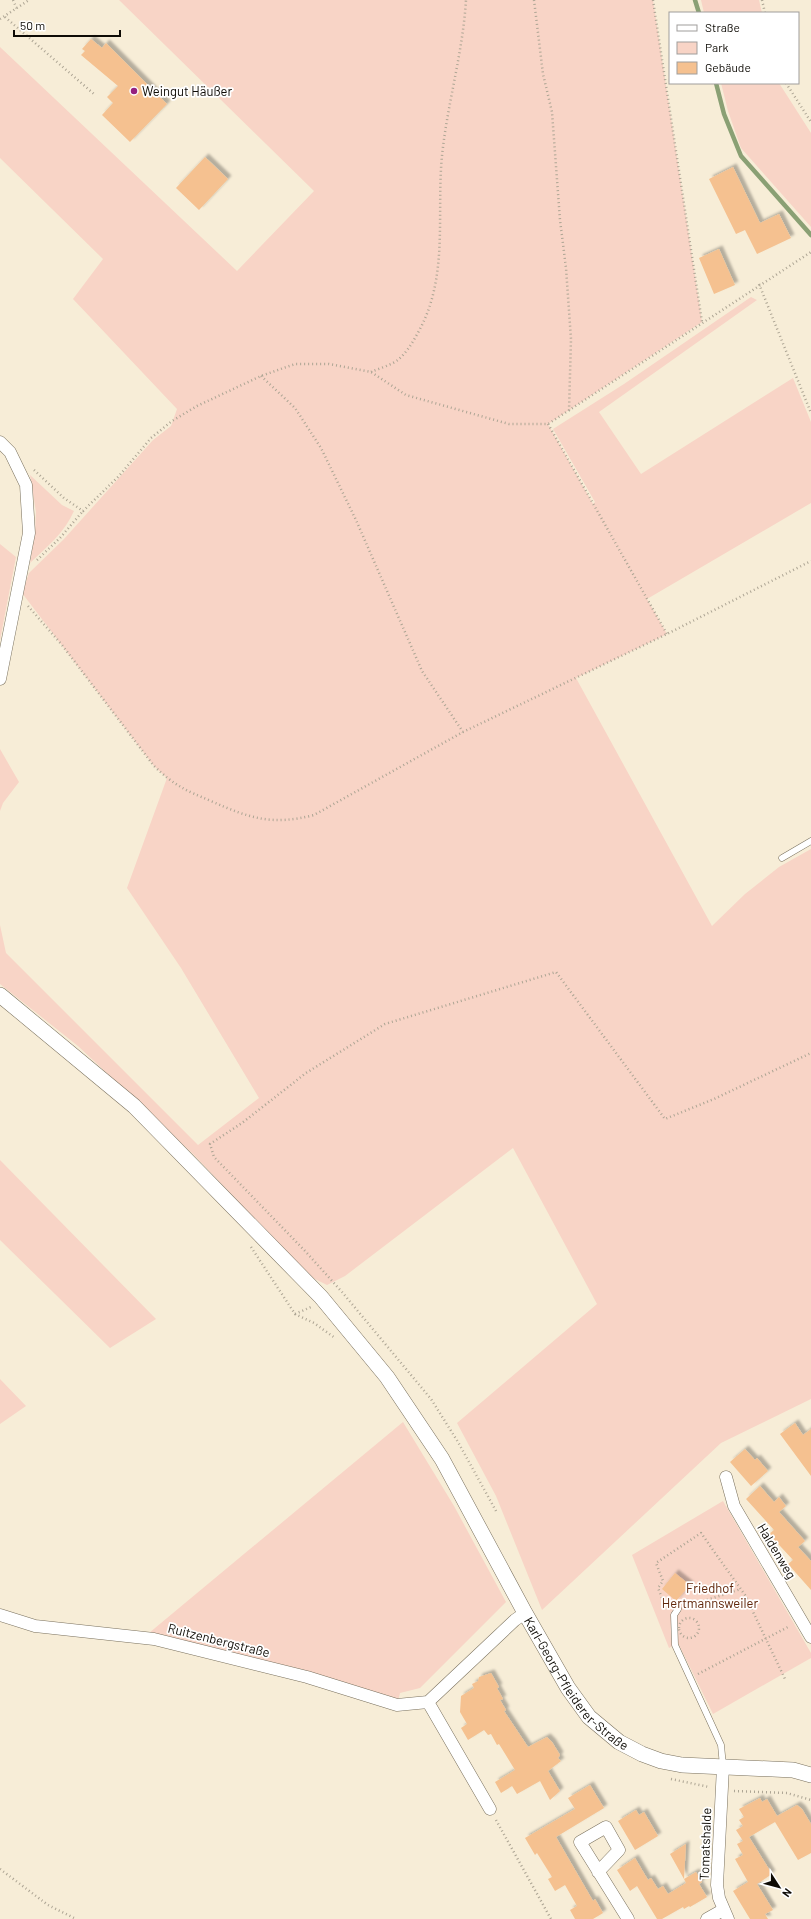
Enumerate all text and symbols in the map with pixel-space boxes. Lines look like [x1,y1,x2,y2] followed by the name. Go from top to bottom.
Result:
[14,12,120,38] scale bar
[669,12,799,84] legend
[20,18,45,32] text: 50 m
[705,20,740,34] text: Straße
[705,40,729,54] text: Park
[705,60,751,74] text: Gebäude
[142,83,233,99] place label: Weingut Häußer
[129,86,139,96] marker: Weingut Häußer
[754,1520,800,1582] street label: Haldenweg
[662,1580,758,1611] park label: Friedhof Hertmannsweiler
[521,1614,631,1754] street label: Karl-Georg-Pfleiderer-Straße
[166,1620,272,1660] street label: Ruitzenbergstraße
[696,1807,714,1881] street label: Tomatshalde
[759,1867,799,1907] north arrow
[780,1886,795,1900] text: N

